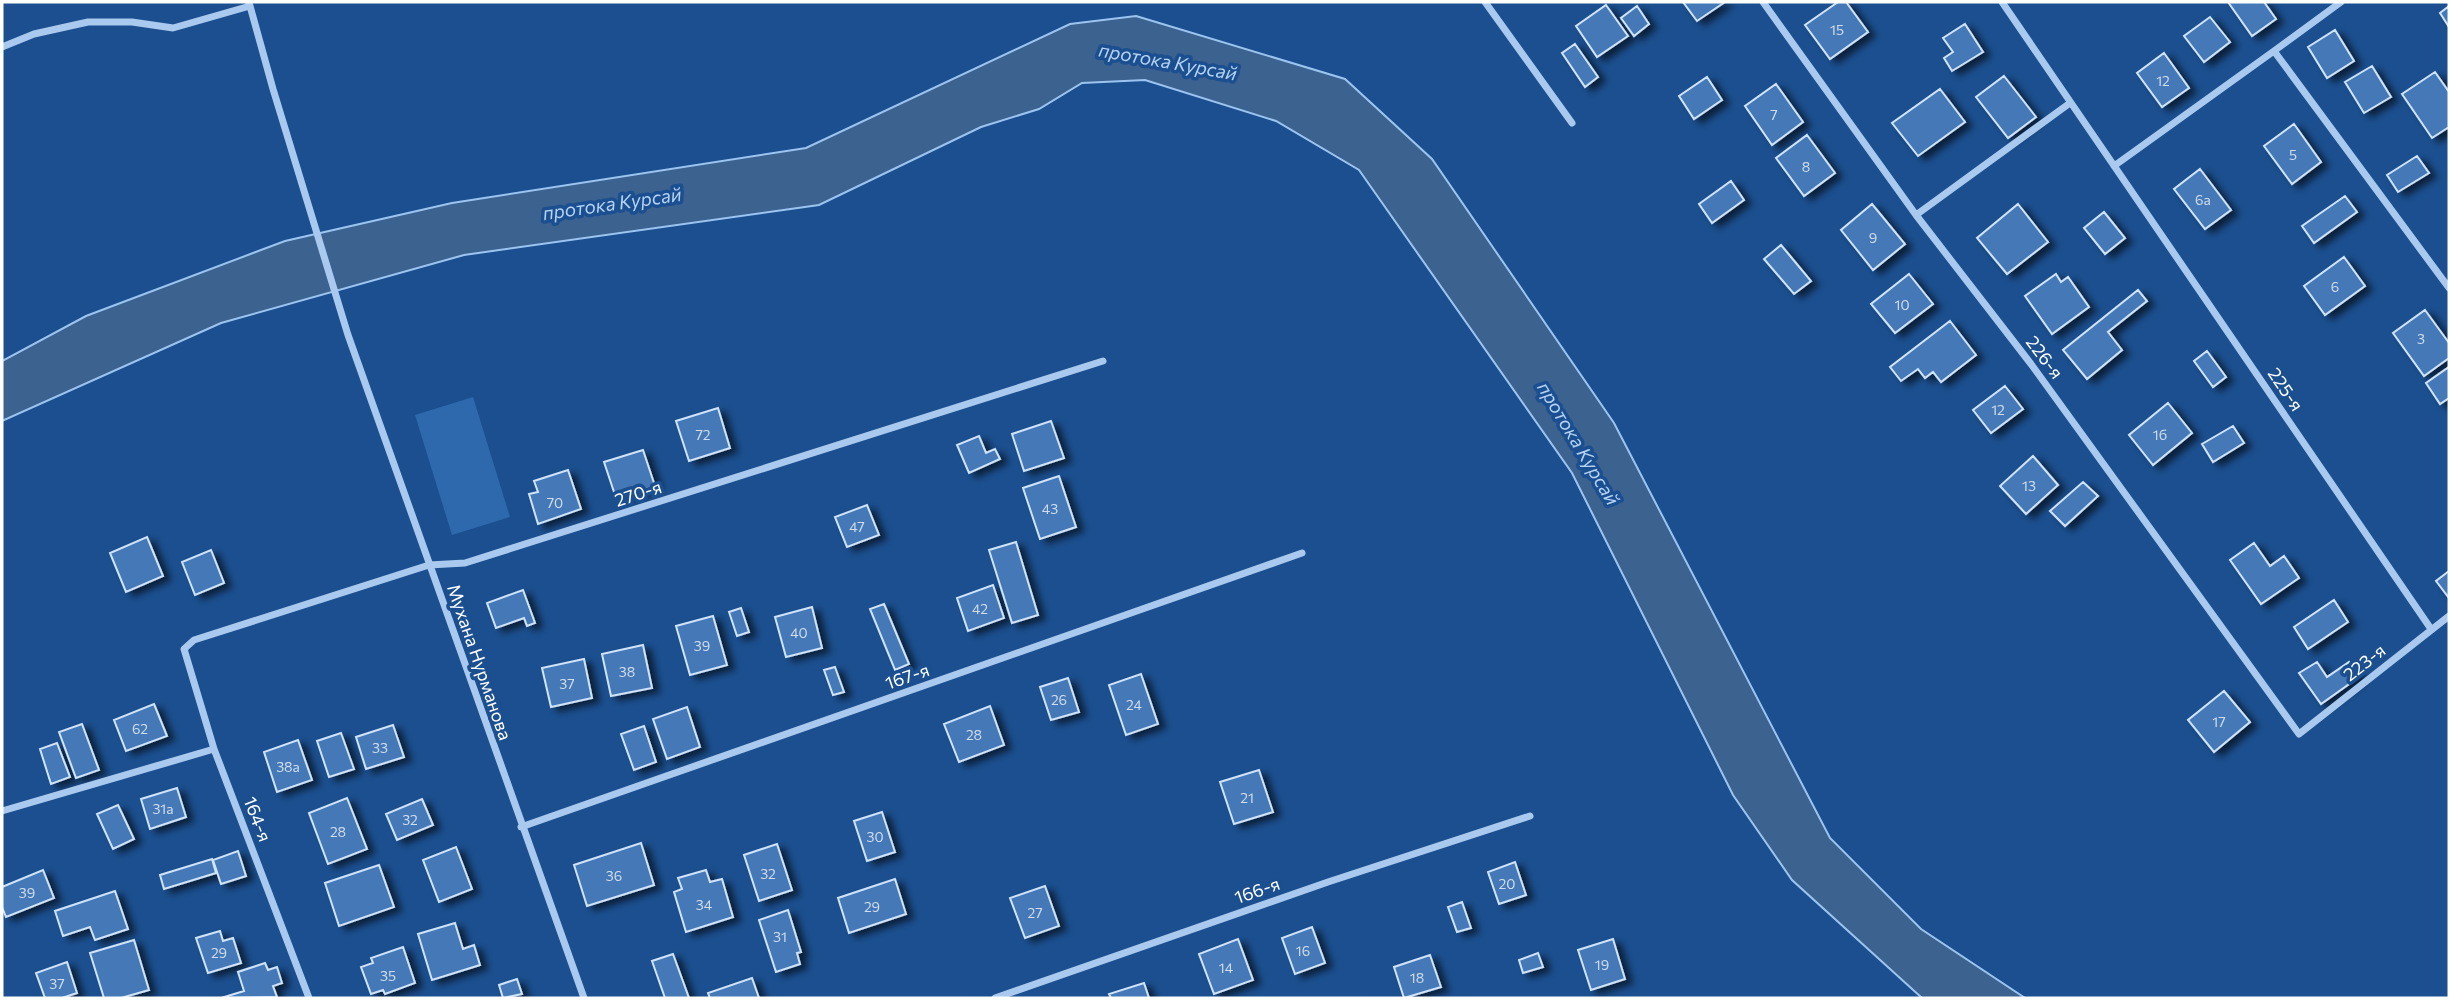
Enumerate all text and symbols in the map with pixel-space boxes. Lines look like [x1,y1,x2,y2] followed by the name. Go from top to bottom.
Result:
[1830,21,1844,38] house number: 15
[1097,38,1239,84] water label: протока Курсай
[2156,72,2170,89] house number: 12
[1770,106,1778,123] house number: 7
[2289,146,2297,163] house number: 5
[1802,158,1810,175] house number: 8
[541,182,683,224] water label: протока Курсай
[2195,191,2211,208] house number: 6а
[1869,229,1877,246] house number: 9
[2331,278,2339,295] house number: 6
[1894,296,1910,313] house number: 10
[2417,330,2425,347] house number: 3
[2022,331,2068,383] street label: 226-я
[2264,363,2308,415] street label: 225-я
[1533,377,1625,509] water label: протока Курсай
[1991,401,2005,418] house number: 12
[695,426,711,443] house number: 72
[2153,426,2167,443] house number: 1б
[612,475,664,511] street label: 270-я
[2022,477,2036,494] house number: 13
[547,494,563,511] house number: 70
[1042,500,1058,517] house number: 43
[849,518,865,535] house number: 47
[443,581,517,743] street label: Мухана Нурманова
[972,600,988,617] house number: 42
[790,624,808,641] house number: 40
[694,637,710,654] house number: 39
[2339,639,2389,685] street label: 223-я
[882,658,932,694] street label: 167-я
[619,663,635,680] house number: 38
[559,675,575,692] house number: 37
[1051,691,1067,708] house number: 26
[1126,696,1143,713] house number: 24
[2212,713,2226,730] house number: 17
[132,720,148,737] house number: 62
[966,726,982,743] house number: 28
[372,739,388,756] house number: 33
[276,758,300,775] house number: 38а
[1240,789,1254,806] house number: 21
[239,793,277,845] street label: 164-я
[152,800,174,817] house number: 31а
[402,811,418,828] house number: 32
[330,823,346,840] house number: 28
[866,828,884,845] house number: 30
[760,865,776,882] house number: 32
[606,867,622,884] house number: 36
[1231,872,1283,908] street label: 166-я
[1499,875,1515,892] house number: 20
[19,884,35,901] house number: 39
[696,896,713,913] house number: 34
[864,898,880,915] house number: 29
[1027,904,1043,921] house number: 27
[773,928,787,945] house number: 31
[1296,942,1310,959] house number: 16
[211,944,227,961] house number: 29
[1595,956,1609,973] house number: 19
[1219,959,1234,976] house number: 14
[380,967,396,984] house number: 35
[1410,969,1424,986] house number: 18
[49,975,65,992] house number: 37

